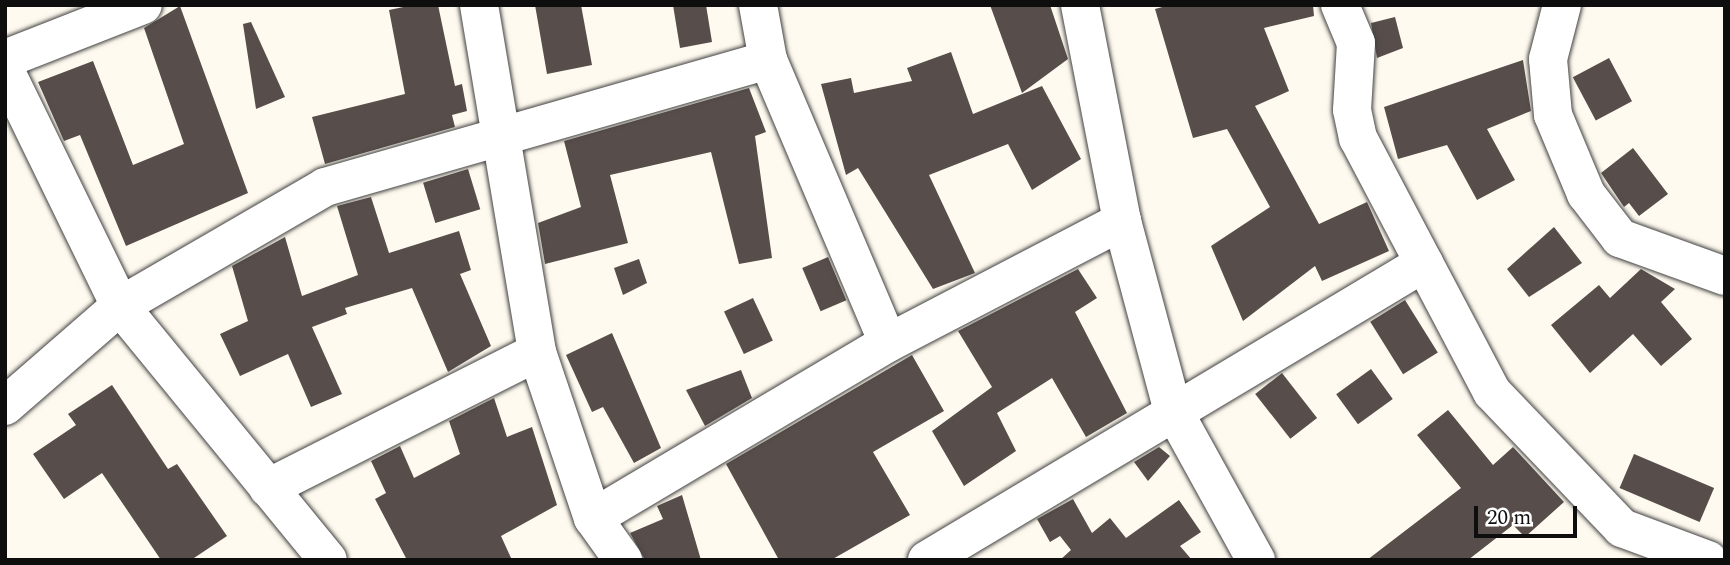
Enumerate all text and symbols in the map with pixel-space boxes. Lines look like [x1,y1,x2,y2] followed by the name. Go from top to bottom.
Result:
[1478,491,1581,536] scale bar
[1487,502,1531,534] text: 20 m

